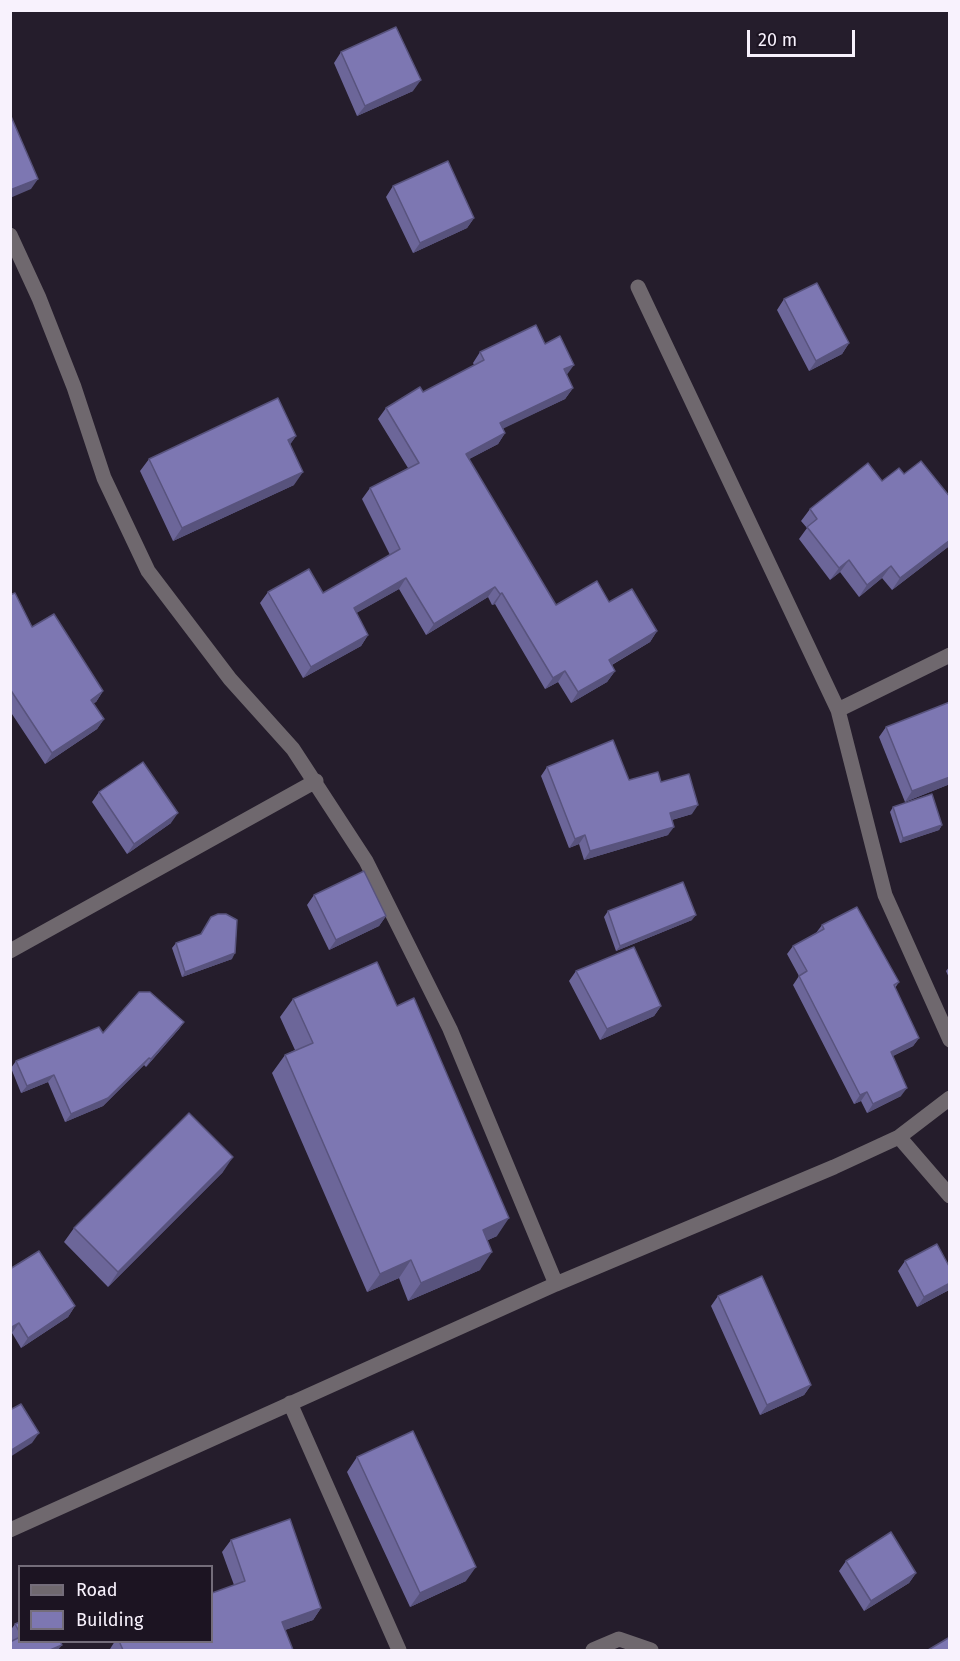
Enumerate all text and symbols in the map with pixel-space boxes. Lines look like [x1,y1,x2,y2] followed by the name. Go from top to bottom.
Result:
[750,18,858,56] scale bar
[758,29,797,51] text: 20 m
[18,1565,213,1643] legend
[76,1579,118,1601] text: Road
[76,1609,143,1631] text: Building

